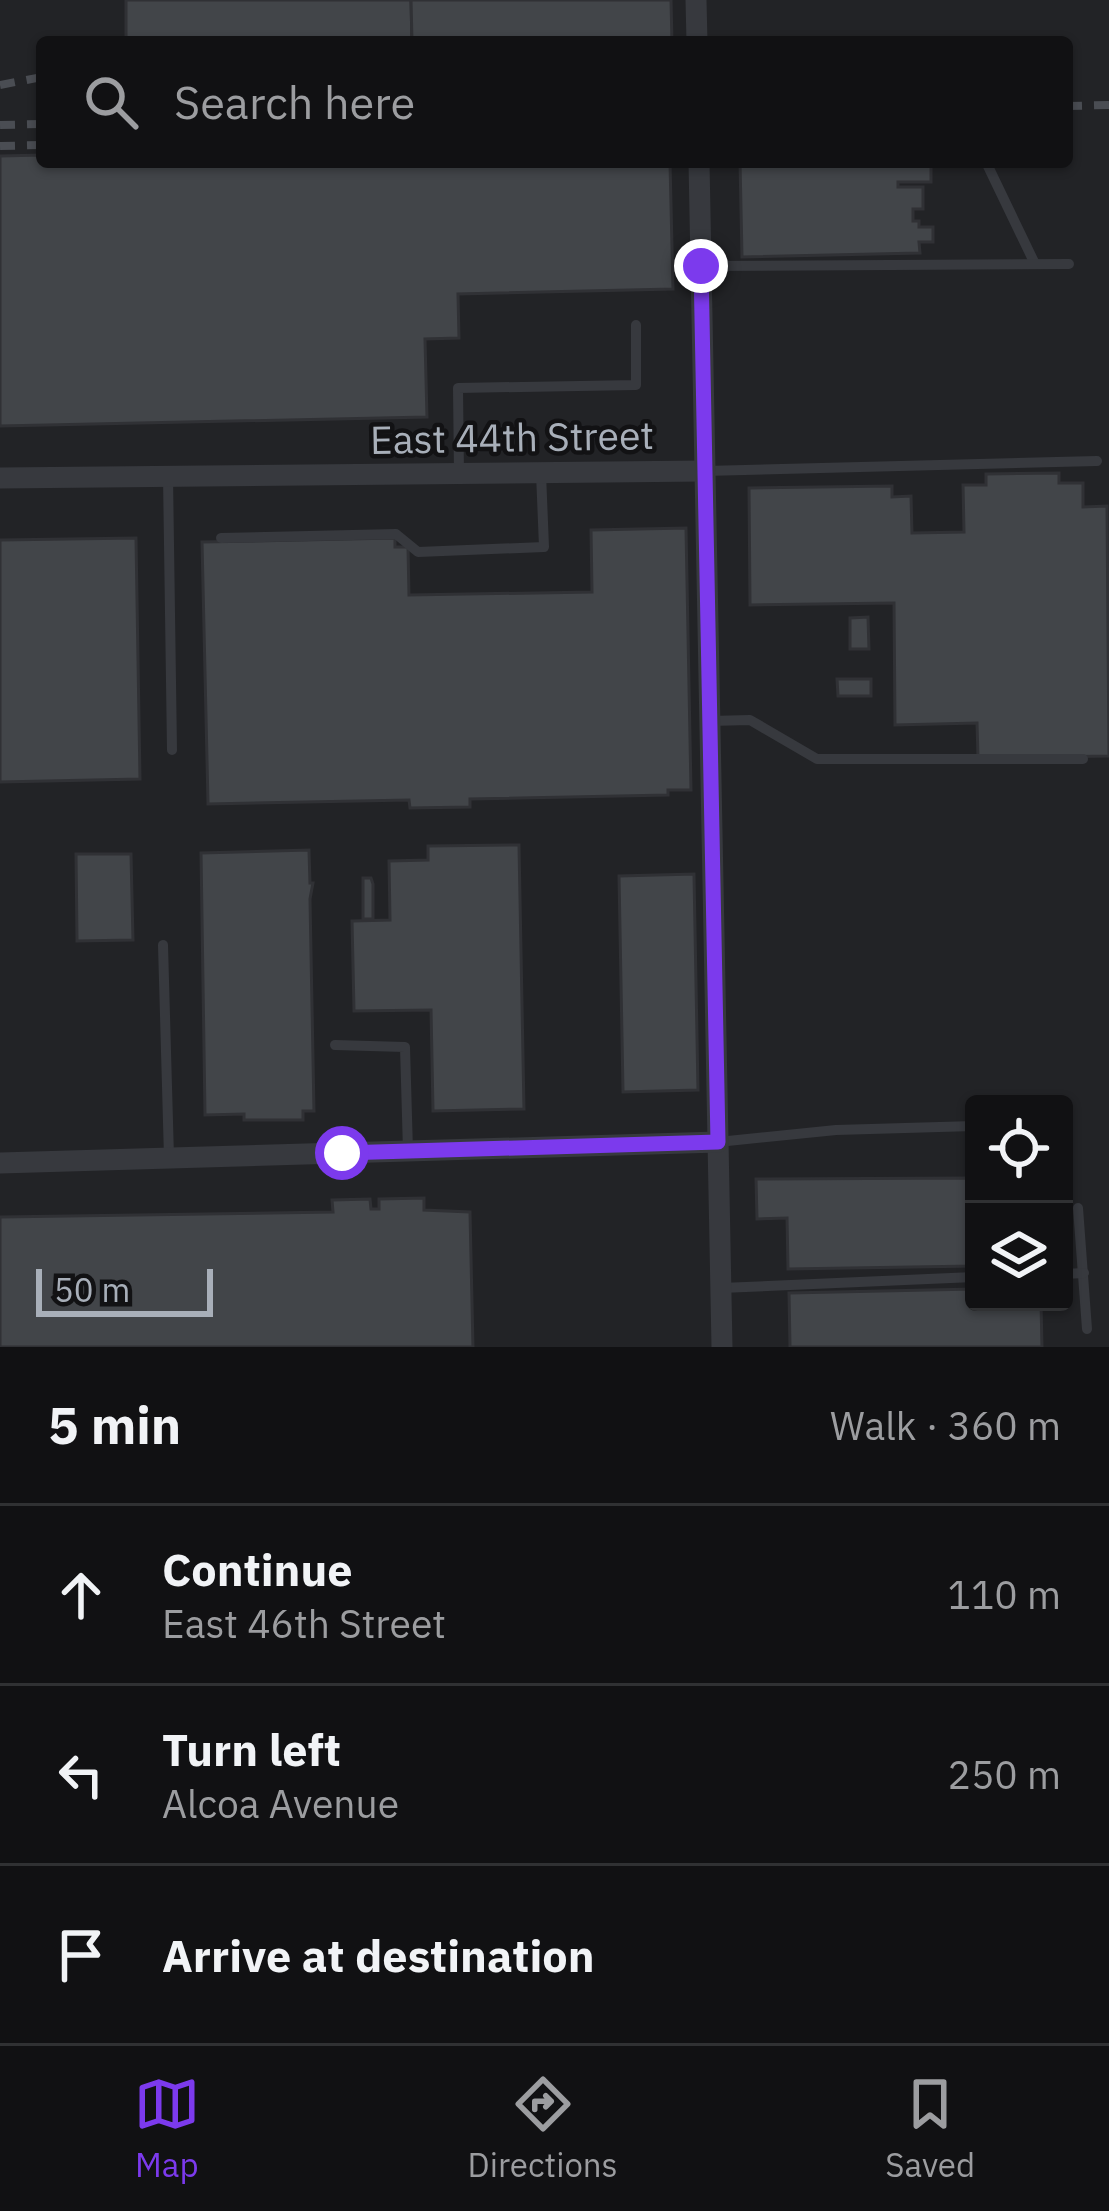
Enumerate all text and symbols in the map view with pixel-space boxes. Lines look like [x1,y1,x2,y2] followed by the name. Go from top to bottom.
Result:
[36,36,1073,168] search box
[78,69,144,135] icon: search
[174,73,415,131] text: Search here
[674,239,728,293] route end
[370,409,654,465] street label: East 44th Street
[965,1095,1073,1311] map controls
[965,1095,1073,1203] button: locate
[315,1126,369,1180] route start
[965,1203,1073,1311] button: layers
[36,1263,213,1316] scale bar
[54,1268,130,1311] text: 50 m
[48,1392,181,1458] text: 5 min
[830,1400,1061,1451] text: Walk · 360 m
[162,1540,353,1598] text: Continue
[48,1562,114,1628] icon: ahead
[948,1569,1061,1620] text: 110 m
[162,1598,446,1649] text: East 46th Street
[162,1720,341,1778] text: Turn left
[48,1742,114,1808] icon: left
[948,1749,1061,1800] text: 250 m
[162,1778,399,1829] text: Alcoa Avenue
[48,1922,114,1988] icon: arrive
[162,1926,595,1984] text: Arrive at destination
[134,2071,200,2186] tab: Map
[468,2071,618,2186] tab: Directions
[885,2071,975,2186] tab: Saved

